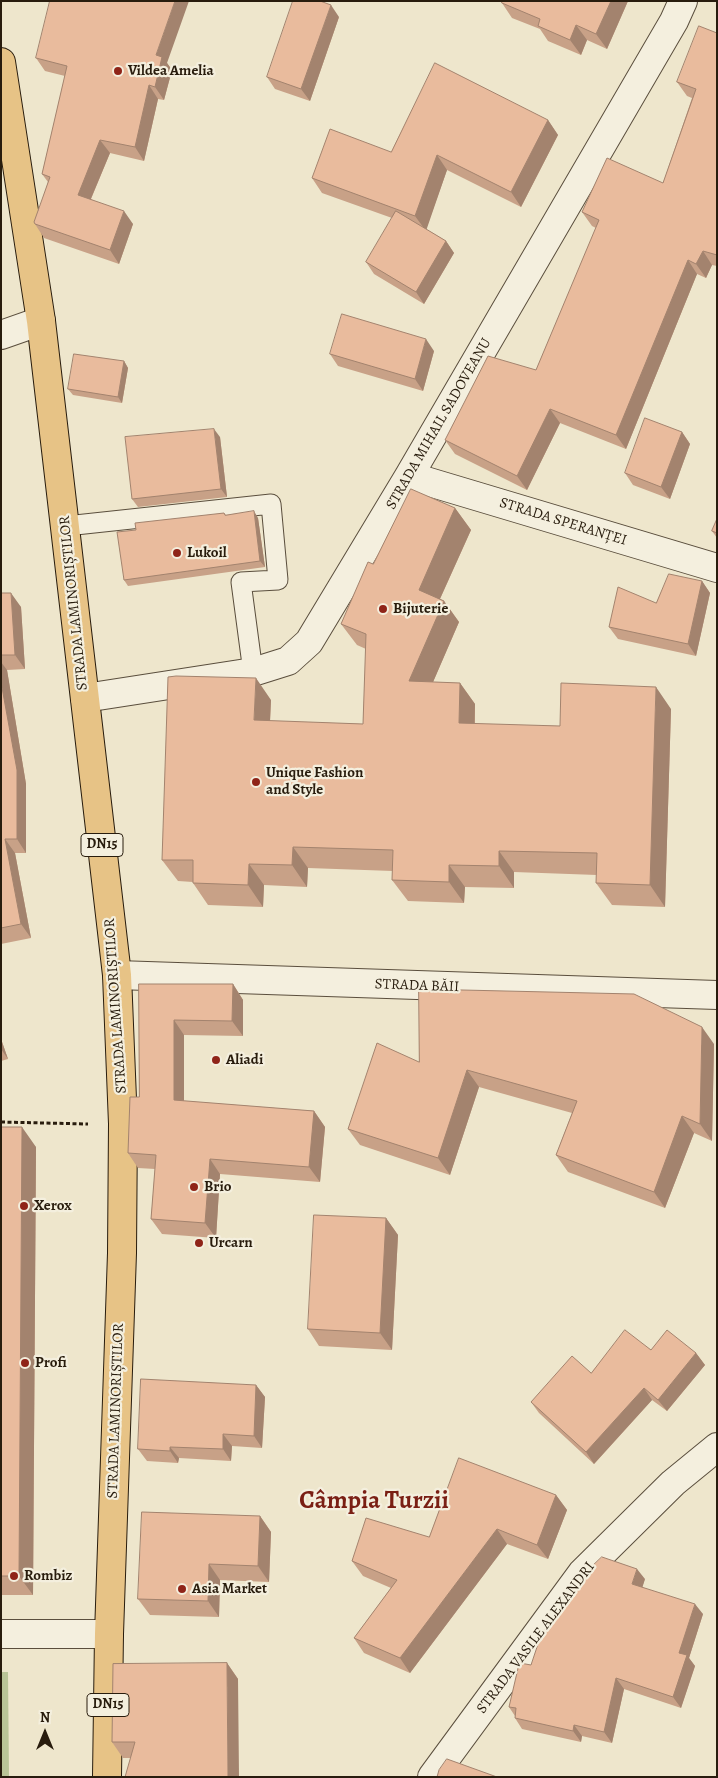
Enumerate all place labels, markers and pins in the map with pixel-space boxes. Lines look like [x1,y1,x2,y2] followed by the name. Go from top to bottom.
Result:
[128,62,214,80] place label: Vildea Amelia
[112,65,124,77] marker: Vildea Amelia
[187,544,227,562] place label: Lukoil
[171,547,183,559] marker: Lukoil
[393,600,448,618] place label: Bijuterie
[377,603,389,615] marker: Bijuterie
[266,764,363,799] place label: Unique Fashion and Style
[250,776,262,788] marker: Unique Fashion and Style
[226,1051,263,1069] place label: Aliadi
[210,1054,222,1066] marker: Aliadi
[204,1178,232,1196] place label: Brio
[188,1181,200,1193] marker: Brio
[34,1197,72,1215] place label: Xerox
[18,1200,30,1212] marker: Xerox
[209,1234,253,1252] place label: Urcarn
[193,1237,205,1249] marker: Urcarn
[35,1354,67,1372] place label: Profi
[19,1357,31,1369] marker: Profi
[24,1567,72,1585] place label: Rombiz
[8,1570,20,1582] marker: Rombiz
[192,1580,267,1598] place label: Asia Market
[176,1583,188,1595] marker: Asia Market

